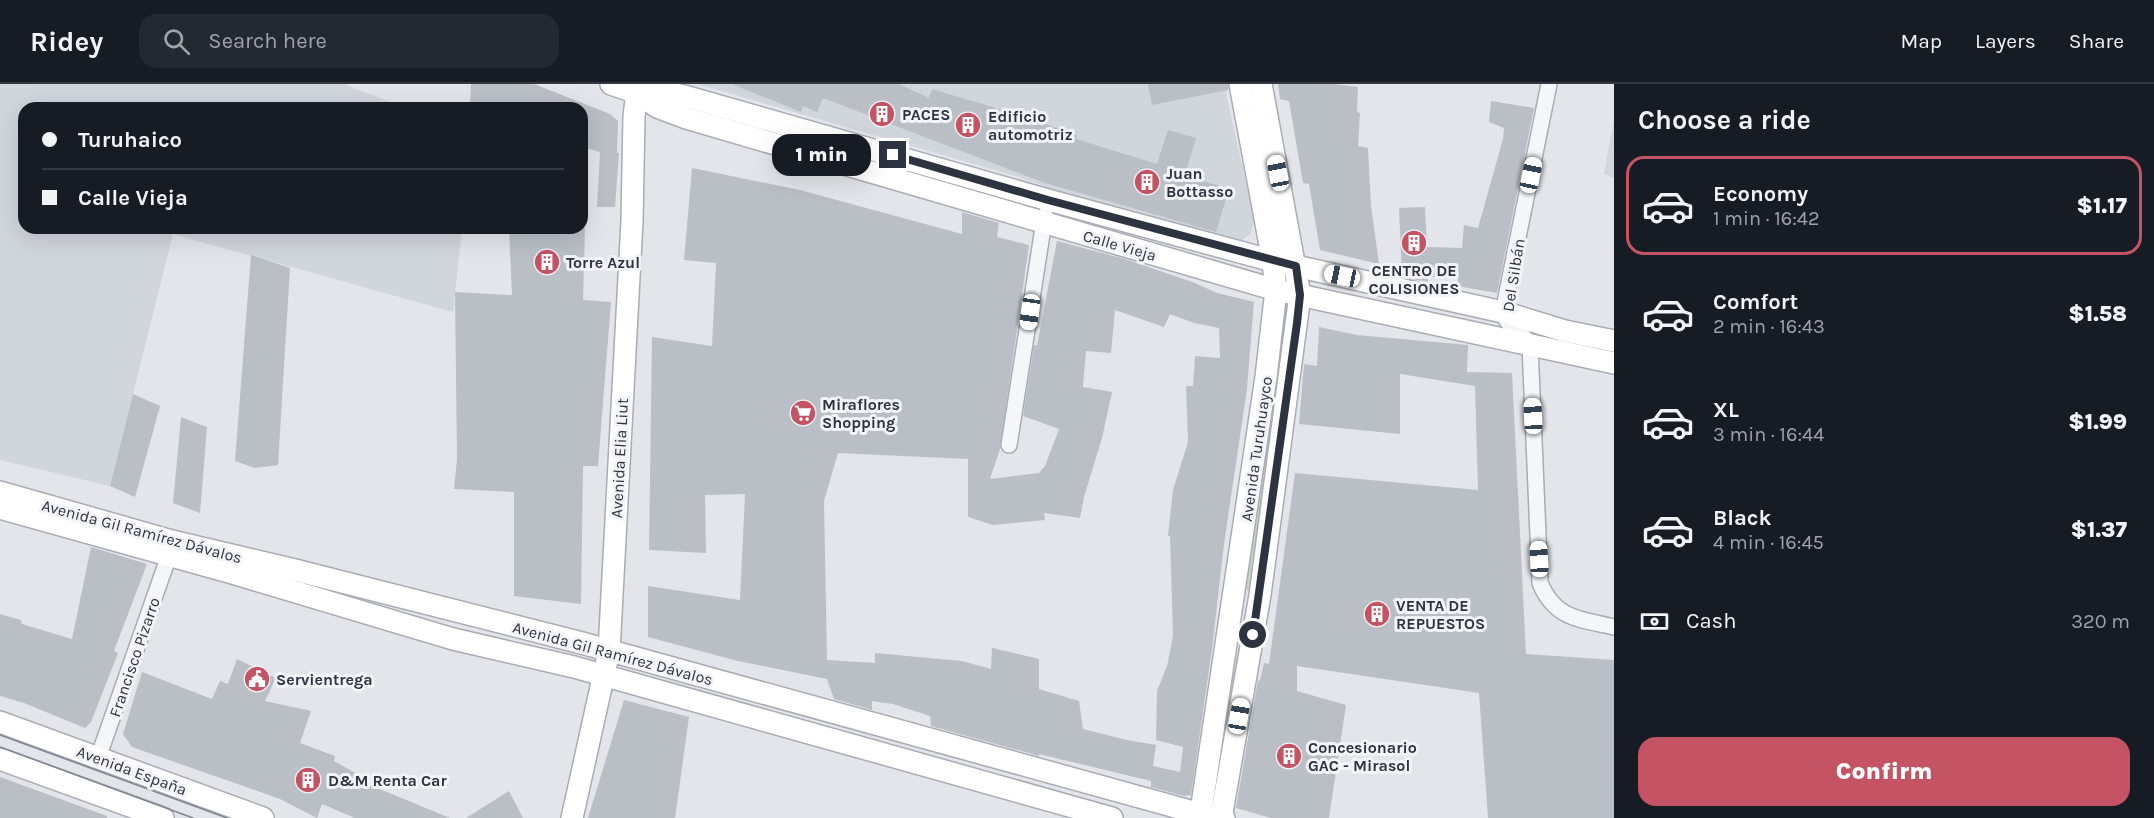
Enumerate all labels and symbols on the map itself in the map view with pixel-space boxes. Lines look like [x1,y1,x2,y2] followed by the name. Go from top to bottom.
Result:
[867,99,897,129] building icon: PACES
[902,105,950,124] place label: PACES
[988,107,1073,144] place label: Edificio automotriz
[953,110,983,140] building icon: Edificio automotriz
[773,134,872,176] callout: 1 min
[879,141,906,168] route end
[1266,154,1290,192] car
[1518,156,1544,194] car
[1166,164,1233,201] place label: Juan Bottasso
[1132,167,1162,197] building icon: Juan Bottasso
[1081,226,1159,265] street label: Calle Vieja
[1399,228,1429,258] building icon: CENTRO DE COLISIONES
[1498,237,1529,313] street label: Del Silbán
[532,247,562,277] building icon: Torre Azul
[566,253,640,272] place label: Torre Azul
[1369,261,1459,298] place label: CENTRO DE COLISIONES
[1323,263,1361,289] car
[1019,293,1041,331] car
[1237,375,1276,523] street label: Avenida Turuhuayco
[822,395,900,432] place label: Miraflores Shopping
[607,397,632,519] street label: Avenida Elia Liut
[788,398,818,428] supermarket icon: Miraflores Shopping
[1523,398,1543,434] car
[40,496,244,567] street label: Avenida Gil Ramírez Dávalos
[1529,541,1549,577] car
[105,595,164,719] street label: Francisco Pizarro
[1396,596,1485,633] place label: VENTA DE REPUESTOS
[1362,599,1392,629] building icon: VENTA DE REPUESTOS
[511,618,715,689] street label: Avenida Gil Ramírez Dávalos
[1239,621,1266,648] route start
[242,664,272,694] public building icon: Servientrega
[276,670,373,689] place label: Servientrega
[1227,697,1251,735] car
[1308,738,1417,775] place label: Concesionario GAC - Mirasol
[1274,741,1304,771] building icon: Concesionario GAC - Mirasol
[74,742,189,799] street label: Avenida España
[293,765,323,795] building icon: D&M Renta Car
[328,771,447,790] place label: D&M Renta Car

